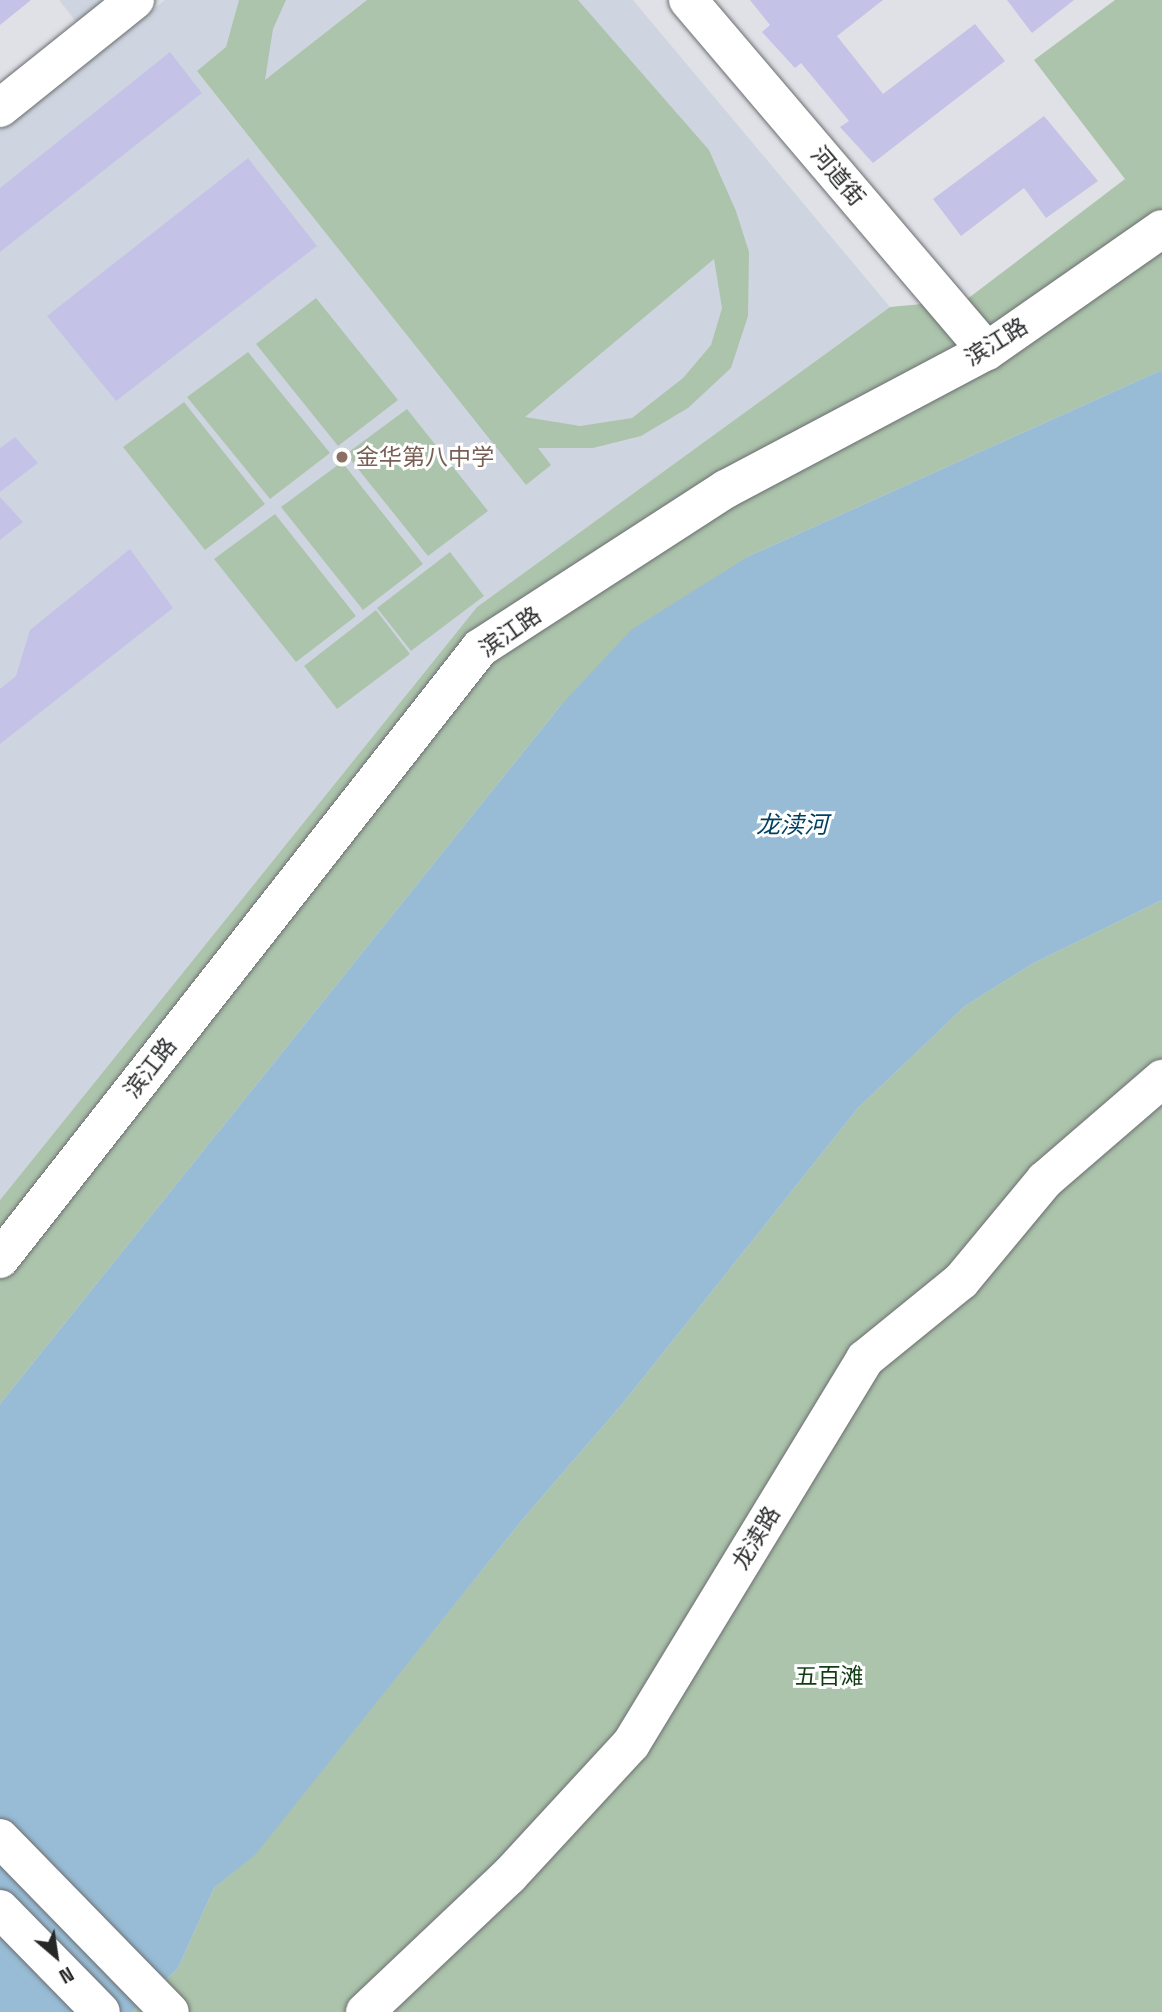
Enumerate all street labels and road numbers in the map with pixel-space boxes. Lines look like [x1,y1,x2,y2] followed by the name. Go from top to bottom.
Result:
[805,141,871,211] street label: 河道街
[959,312,1033,372] street label: 滨江路
[474,601,546,663] street label: 滨江路
[118,1032,182,1104] street label: 滨江路
[726,1501,786,1575] street label: 龙渎路

